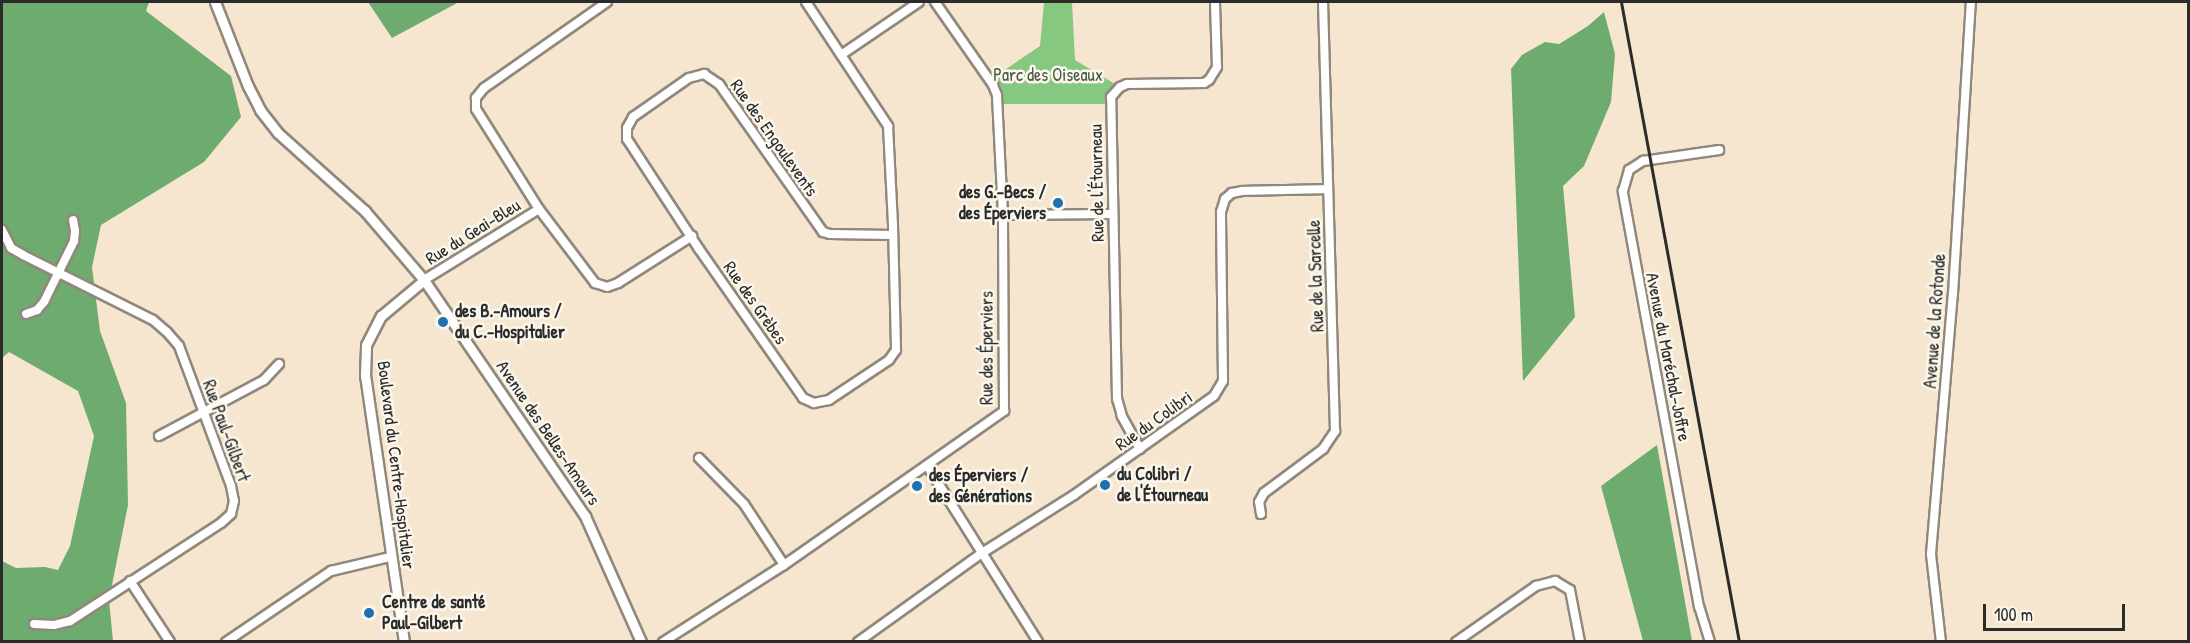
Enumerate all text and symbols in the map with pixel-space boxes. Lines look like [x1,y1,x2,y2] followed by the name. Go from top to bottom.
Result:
[993,64,1103,86] park label: Parc des Oiseaux
[726,75,822,201] street label: Rue des Engoulevents
[1085,124,1109,242] street label: Rue de l'Étourneau
[959,182,1046,224] place label: des G.-Becs / des Éperviers
[422,194,524,270] street label: Rue du Geai-Bleu
[1051,196,1065,210] marker: des G.-Becs / des Éperviers
[1303,220,1329,332] street label: Rue de la Sarcelle
[1920,253,1950,389] street label: Avenue de la Rotonde
[719,257,791,349] street label: Rue des Grèbes
[1641,271,1695,443] street label: Avenue du Maréchal-Joffre
[976,291,998,405] street label: Rue des Éperviers
[455,301,565,344] place label: des B.-Amours / du C.-Hospitalier
[436,315,450,329] marker: des B.-Amours / du C.-Hospitalier
[492,357,604,509] street label: Avenue des Belles-Amours
[373,360,419,570] street label: Boulevard du Centre-Hospitalier
[198,377,254,485] street label: Rue Paul-Gilbert
[1111,387,1197,455] street label: Rue du Colibri
[1117,464,1208,506] place label: du Colibri / de l'Étourneau
[929,465,1032,508] place label: des Éperviers / des Générations
[1098,478,1112,492] marker: du Colibri / de l'Étourneau
[910,479,924,493] marker: des Éperviers / des Générations
[382,592,485,634] place label: Centre de santé Paul-Gilbert
[1986,592,2128,630] scale bar
[1994,602,2033,627] text: 100 m
[360,604,378,622] marker: Centre de santé Paul-Gilbert

